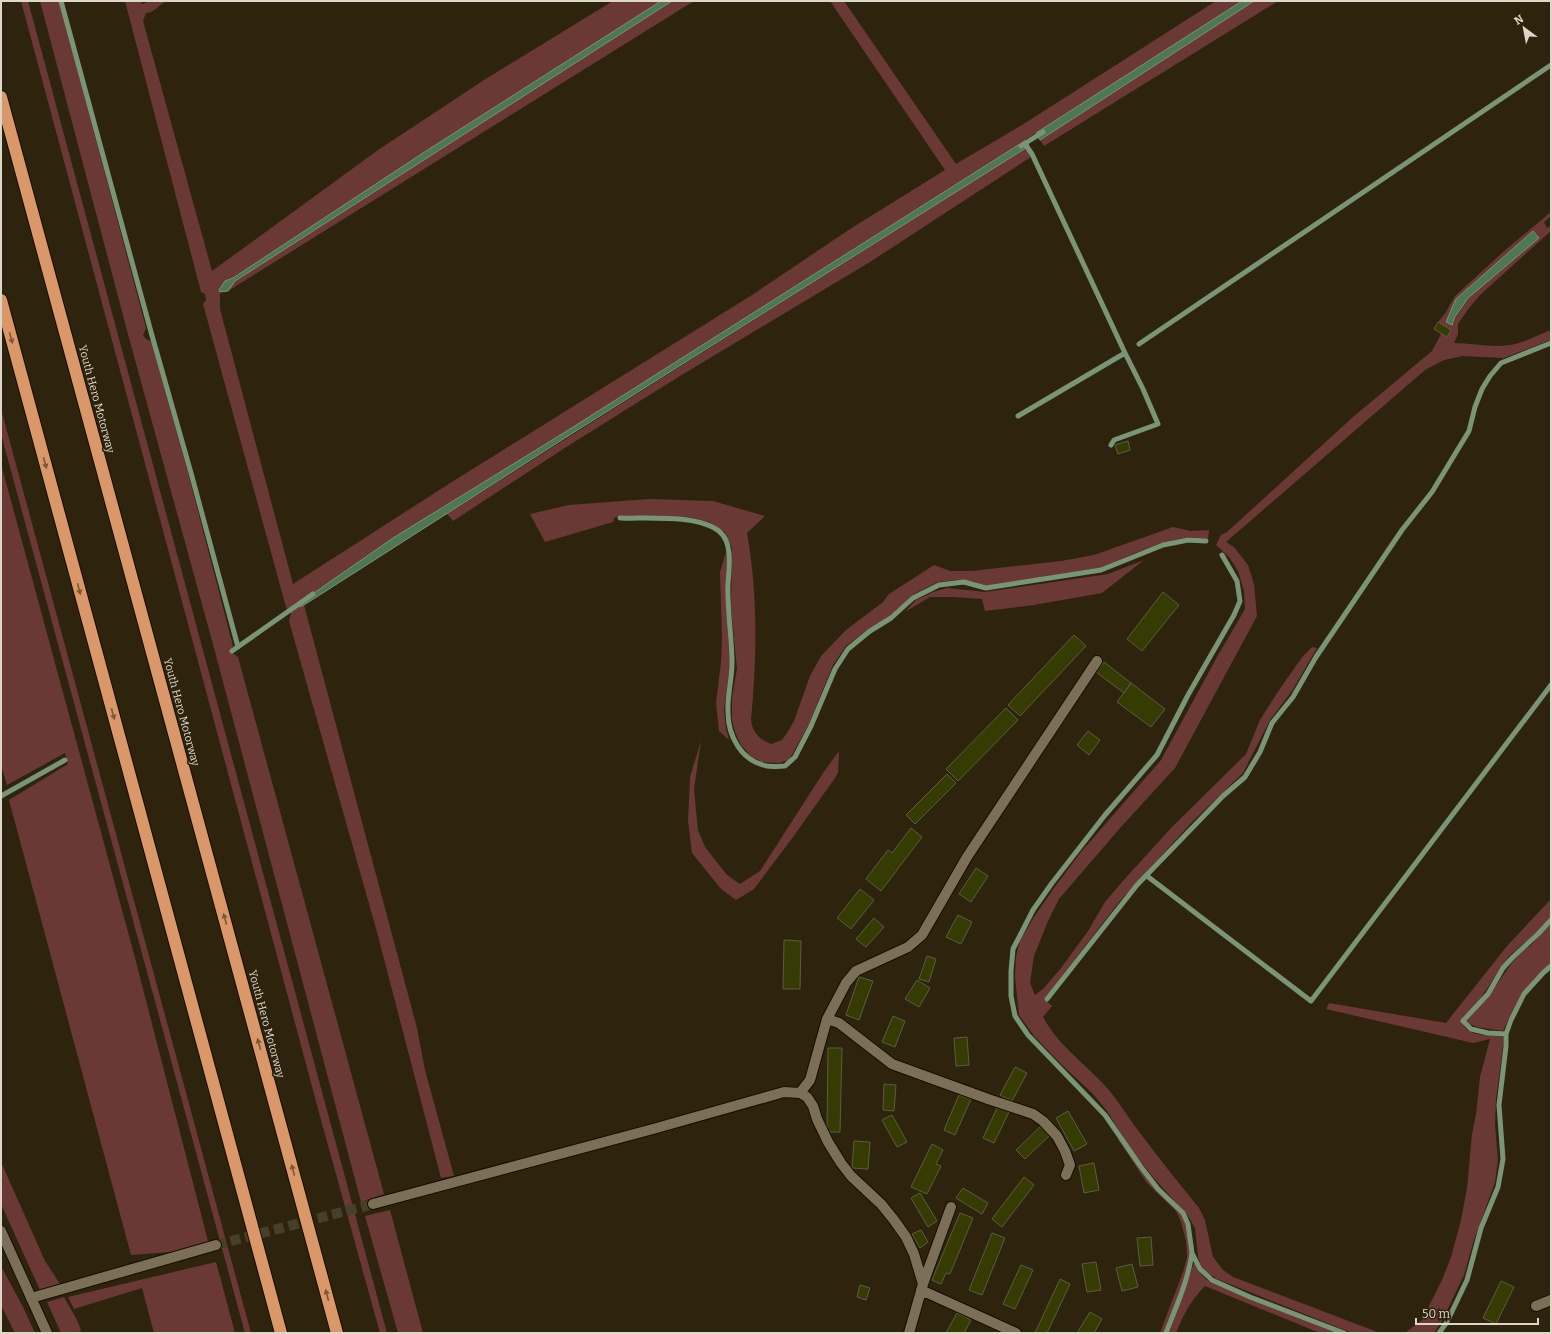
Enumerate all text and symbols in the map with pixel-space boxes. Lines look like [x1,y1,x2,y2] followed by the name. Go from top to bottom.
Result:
[1504,8,1544,48] north arrow
[1512,12,1526,28] text: N
[8,332,14,344] one-way arrow
[76,344,117,455] street label: Youth Hero Motorway
[42,457,48,469] one-way arrow
[76,583,82,595] one-way arrow
[161,657,202,768] street label: Youth Hero Motorway
[110,708,116,720] one-way arrow
[222,913,228,925] one-way arrow
[246,969,287,1080] street label: Youth Hero Motorway
[256,1038,262,1050] one-way arrow
[290,1164,296,1176] one-way arrow
[324,1289,330,1301] one-way arrow
[1416,1300,1538,1326] scale bar
[1422,1307,1451,1321] text: 50 m

